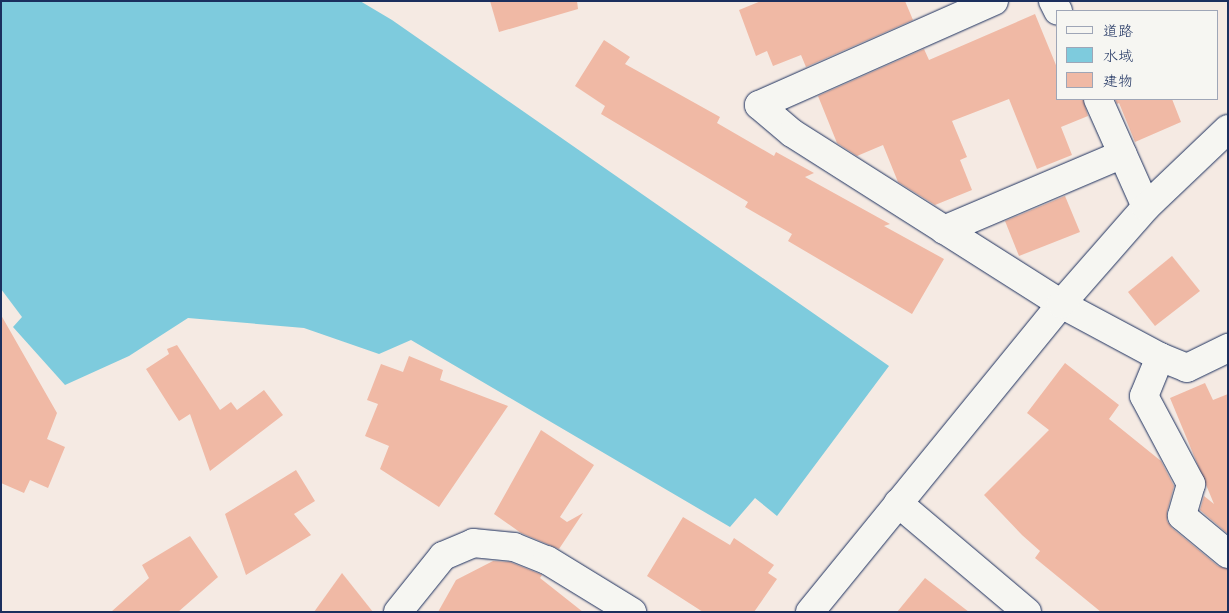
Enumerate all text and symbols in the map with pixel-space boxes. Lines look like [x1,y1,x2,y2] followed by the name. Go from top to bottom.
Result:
[1056,10,1219,100] legend
[1103,21,1133,40] text: 道路
[1103,46,1133,65] text: 水域
[1103,71,1133,90] text: 建物

